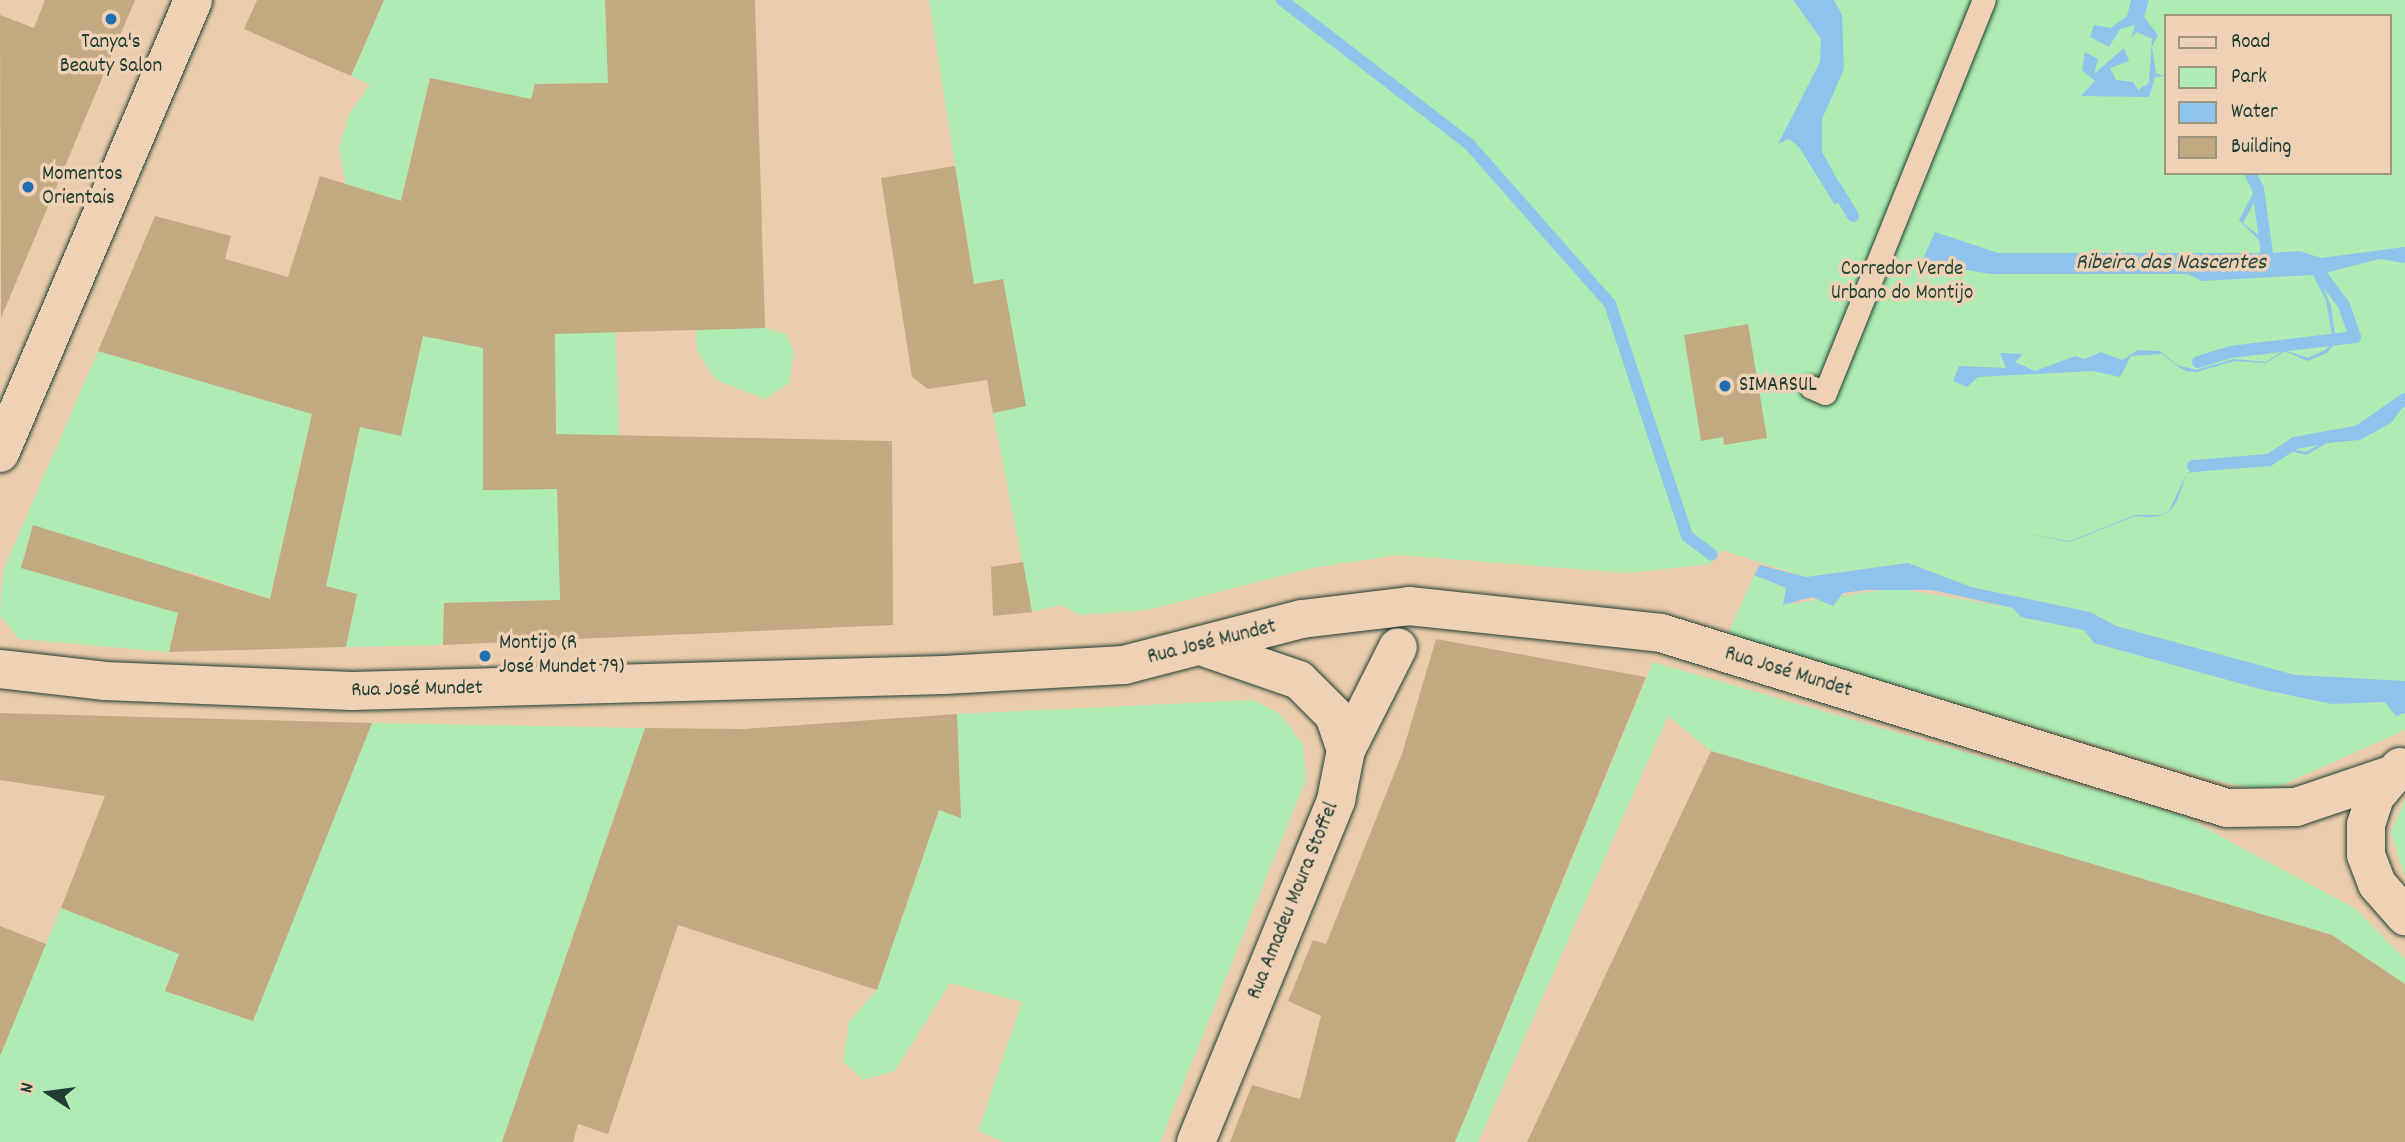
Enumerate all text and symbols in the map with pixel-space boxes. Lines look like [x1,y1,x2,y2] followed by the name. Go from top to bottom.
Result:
[103,11,119,27] marker: Tanya's Beauty Salon
[2164,14,2391,175] legend
[2231,28,2270,58] text: Road
[60,30,162,80] place label: Tanya's Beauty Salon
[2231,63,2267,93] text: Park
[2231,98,2278,128] text: Water
[2231,133,2291,163] text: Building
[42,162,123,212] place label: Momentos Orientais
[20,179,36,195] marker: Momentos Orientais
[2076,250,2266,278] water label: Ribeira das Nascentes
[1831,257,1973,307] park label: Corredor Verde Urbano do Montijo
[1739,373,1817,399] place label: SIMARSUL
[1717,378,1733,394] marker: SIMARSUL
[1145,615,1279,671] street label: Rua José Mundet
[499,631,624,681] place label: Montijo (R José Mundet 79)
[1721,642,1855,704] street label: Rua José Mundet
[477,648,493,664] marker: Montijo (R José Mundet 79)
[351,676,483,704] street label: Rua José Mundet
[1243,799,1345,1003] street label: Rua Amadeu Moura Stoffel
[14,1058,84,1128] north arrow
[14,1081,42,1096] text: N

